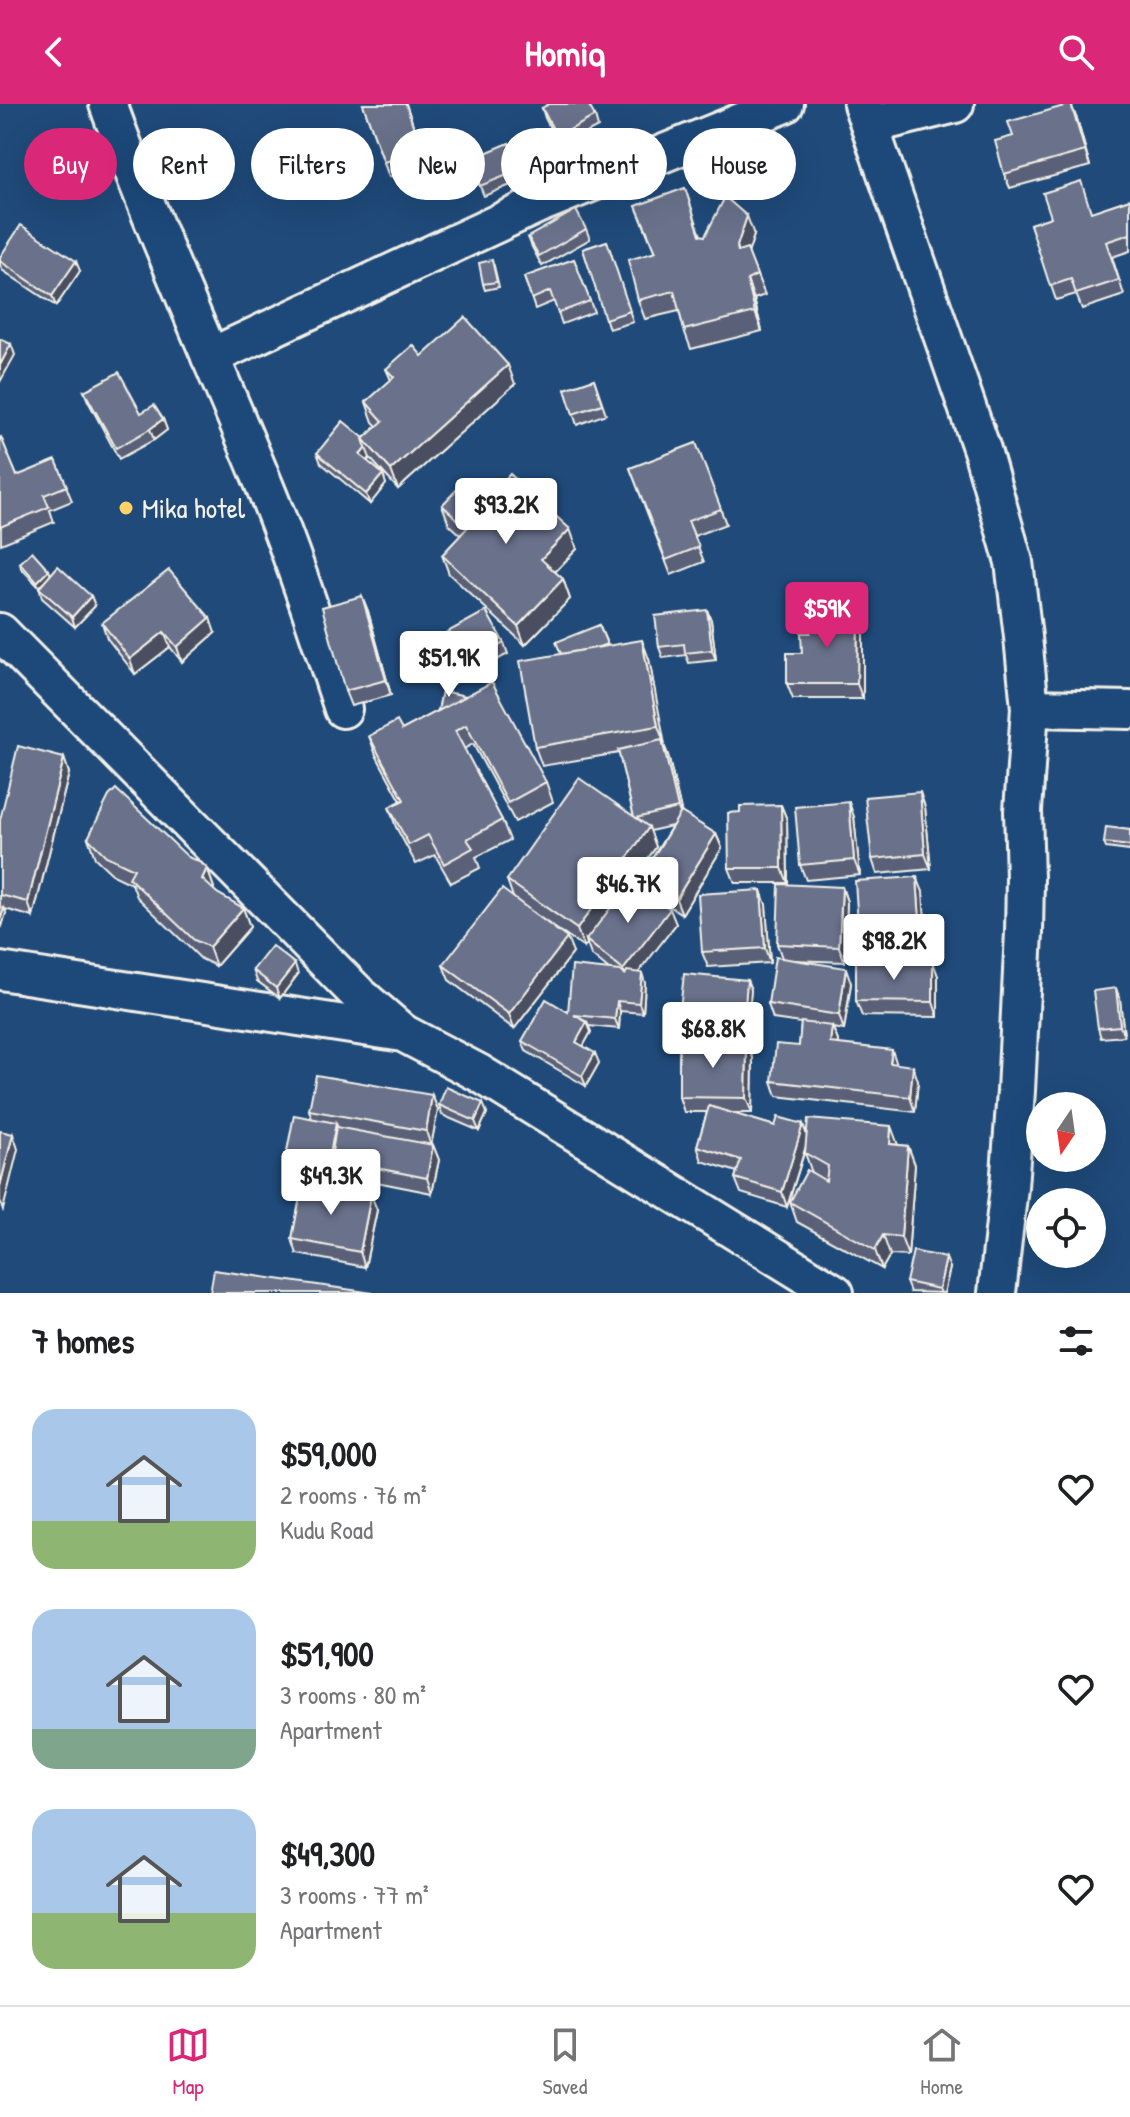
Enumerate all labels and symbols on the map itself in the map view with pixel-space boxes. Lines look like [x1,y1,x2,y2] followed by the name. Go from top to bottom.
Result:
[441,478,571,546] pin: $93.2K
[142,489,246,527] place label: Mika hotel
[117,499,135,517] marker: Mika hotel
[780,582,874,650] pin: $59K
[384,631,514,699] pin: $51.9K
[563,857,693,925] pin: $46.7K
[829,914,959,982] pin: $98.2K
[648,1002,778,1070] pin: $68.8K
[1026,1092,1106,1172] north arrow
[266,1149,396,1217] pin: $49.3K

